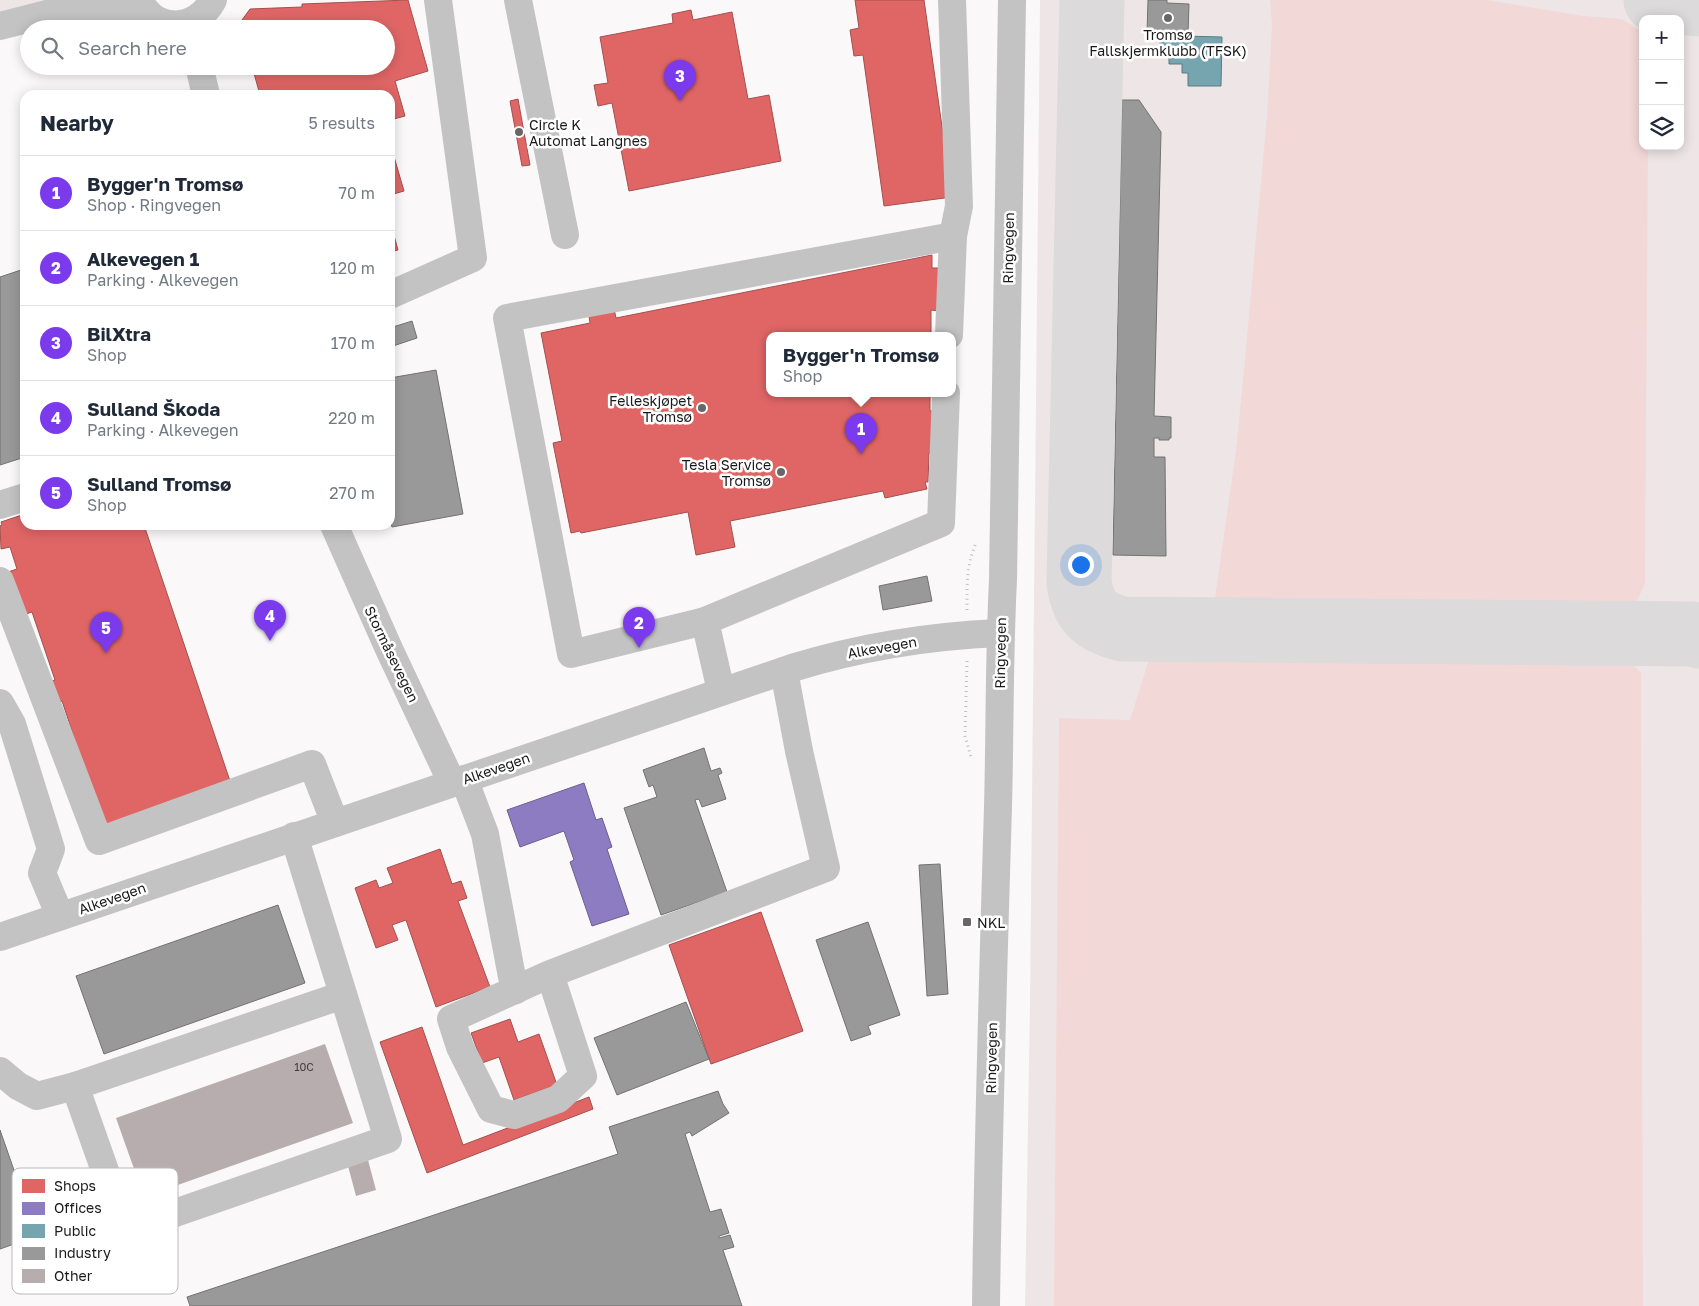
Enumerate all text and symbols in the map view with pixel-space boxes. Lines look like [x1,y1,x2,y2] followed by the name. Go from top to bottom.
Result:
[1162,12,1174,24] marker: Tromsø Fallskjermklubb (TFSK)
[1639,15,1684,150] map controls
[1639,15,1684,60] button: +
[20,20,395,75] search box
[1089,26,1247,59] place label: Tromsø Fallskjermklubb (TFSK)
[38,34,66,62] icon: search
[78,36,187,59] text: Search here
[664,60,696,101] pin: 3
[1639,60,1684,105] button: −
[1639,105,1684,150] button: layers
[40,110,114,136] text: Nearby
[309,113,375,133] text: 5 results
[529,116,647,149] place label: Circle K Automat Langnes
[513,126,525,138] marker: Circle K Automat Langnes
[87,172,243,195] text: Bygger'n Tromsø
[52,183,60,203] text: 1
[338,183,375,203] text: 70 m
[87,195,221,215] text: Shop · Ringvegen
[999,212,1017,284] street label: Ringvegen
[87,247,199,270] text: Alkevegen 1
[51,258,61,278] text: 2
[330,258,375,278] text: 120 m
[87,270,239,290] text: Parking · Alkevegen
[87,322,151,345] text: BilXtra
[766,332,956,397] popup
[51,333,61,353] text: 3
[331,333,375,353] text: 170 m
[783,343,939,366] text: Bygger'n Tromsø
[87,345,127,365] text: Shop
[783,366,822,386] text: Shop
[609,392,692,425] place label: Felleskjøpet Tromsø
[87,397,220,420] text: Sulland Škoda
[696,402,708,414] marker: Felleskjøpet Tromsø
[51,408,61,428] text: 4
[328,408,375,428] text: 220 m
[845,413,877,454] pin: 1
[87,420,239,440] text: Parking · Alkevegen
[682,456,771,489] place label: Tesla Service Tromsø
[775,466,787,478] marker: Tesla Service Tromsø
[87,472,232,495] text: Sulland Tromsø
[51,483,61,503] text: 5
[329,483,375,503] text: 270 m
[87,495,127,515] text: Shop
[1068,552,1094,578] your location
[254,600,286,641] pin: 4
[361,603,423,705] street label: Stormåsevegen
[623,607,655,648] pin: 2
[90,612,122,653] pin: 5
[991,617,1009,689] street label: Ringvegen
[846,633,918,661] street label: Alkevegen
[460,749,532,787] street label: Alkevegen
[76,879,148,917] street label: Alkevegen
[977,914,1005,931] place label: NKL
[961,916,973,928] marker: NKL
[982,1022,1000,1094] street label: Ringvegen
[294,1060,314,1073] house number: 10C
[12,1168,178,1294] legend
[54,1177,96,1194] text: Shops
[54,1199,102,1216] text: Offices
[54,1222,96,1239] text: Public
[54,1244,111,1261] text: Industry
[54,1267,93,1284] text: Other

